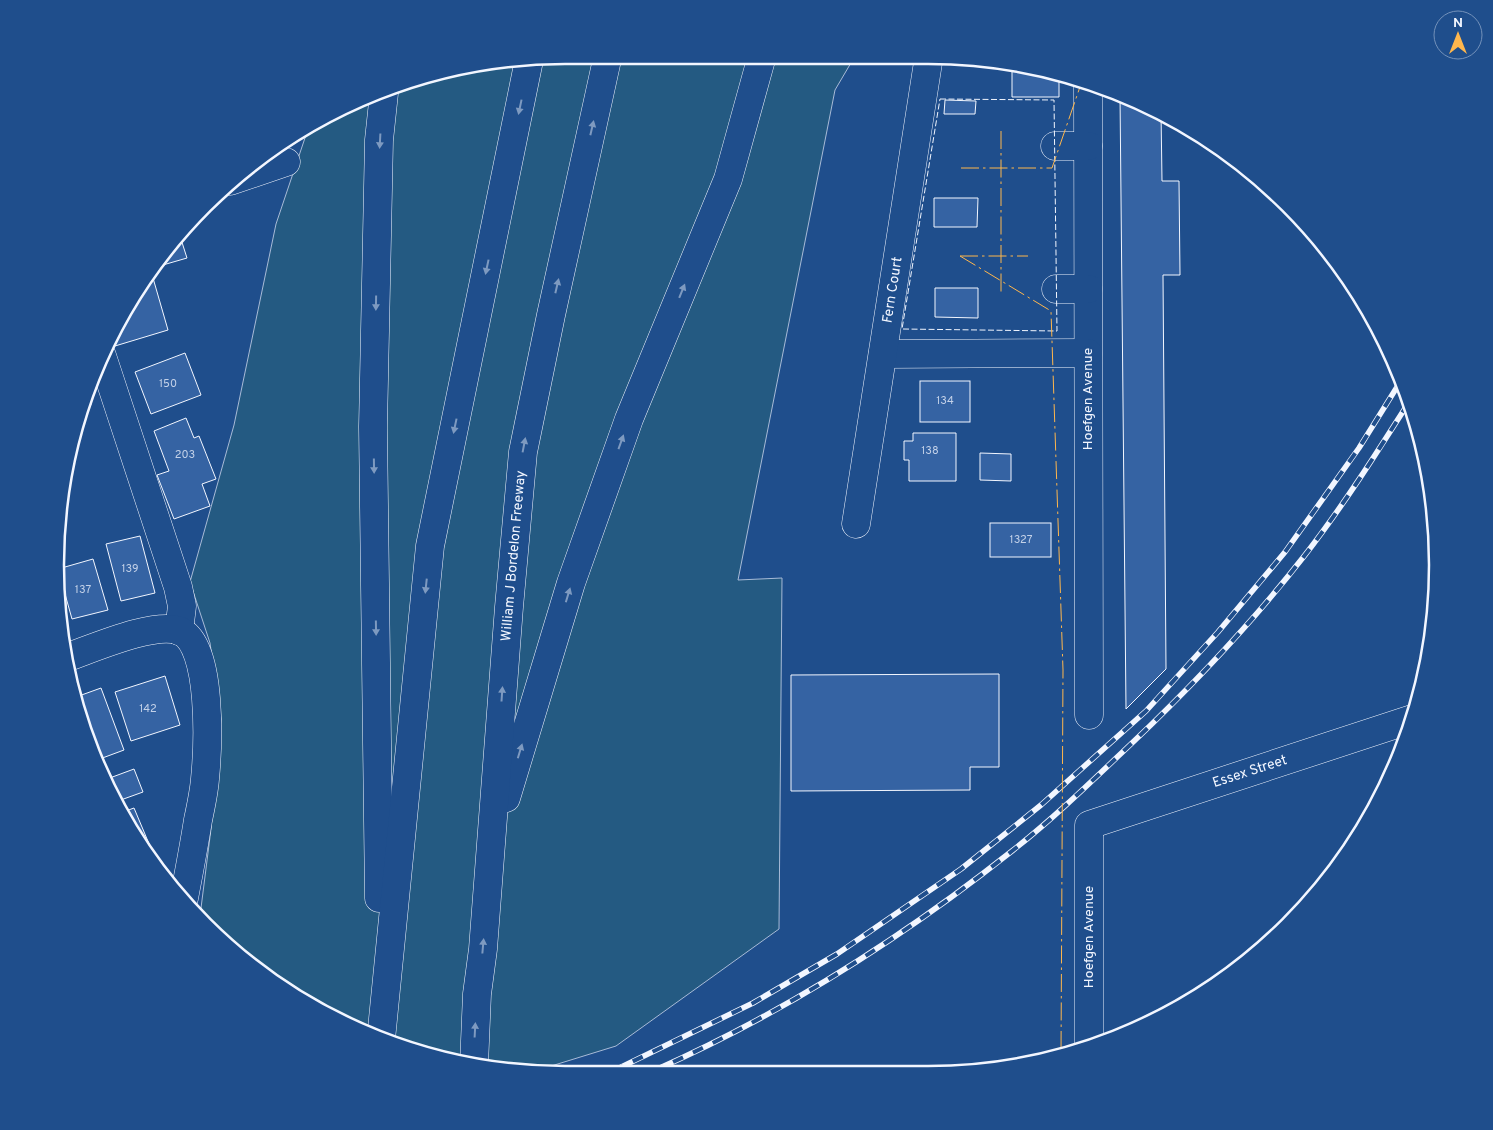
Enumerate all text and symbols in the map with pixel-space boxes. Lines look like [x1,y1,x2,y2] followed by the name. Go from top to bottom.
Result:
[1433,10,1483,60] north arrow
[1453,15,1463,32] text: N
[515,100,523,116] one-way arrow
[588,120,596,135] one-way arrow
[375,133,383,149] one-way arrow
[879,256,907,324] street label: Fern Court
[483,259,491,274] one-way arrow
[553,279,561,294] one-way arrow
[678,283,686,298] one-way arrow
[372,296,380,312] one-way arrow
[1080,348,1097,450] street label: Hoefgen Avenue
[159,377,177,391] house number: 150
[936,394,954,408] house number: 134
[450,418,458,434] one-way arrow
[618,434,626,449] one-way arrow
[521,437,529,453] one-way arrow
[921,444,939,458] house number: 138
[175,448,195,462] house number: 203
[370,458,378,474] one-way arrow
[498,470,530,642] street label: William J Bordelon Freeway
[1010,533,1033,547] house number: 1327
[121,562,139,576] house number: 139
[422,578,430,594] one-way arrow
[75,583,91,597] house number: 137
[564,588,572,603] one-way arrow
[372,621,380,637] one-way arrow
[499,686,507,702] one-way arrow
[139,702,157,716] house number: 142
[517,743,525,758] one-way arrow
[1211,752,1289,792] street label: Essex Street
[1081,886,1098,988] street label: Hoefgen Avenue
[479,938,487,954] one-way arrow
[472,1021,480,1037] one-way arrow

